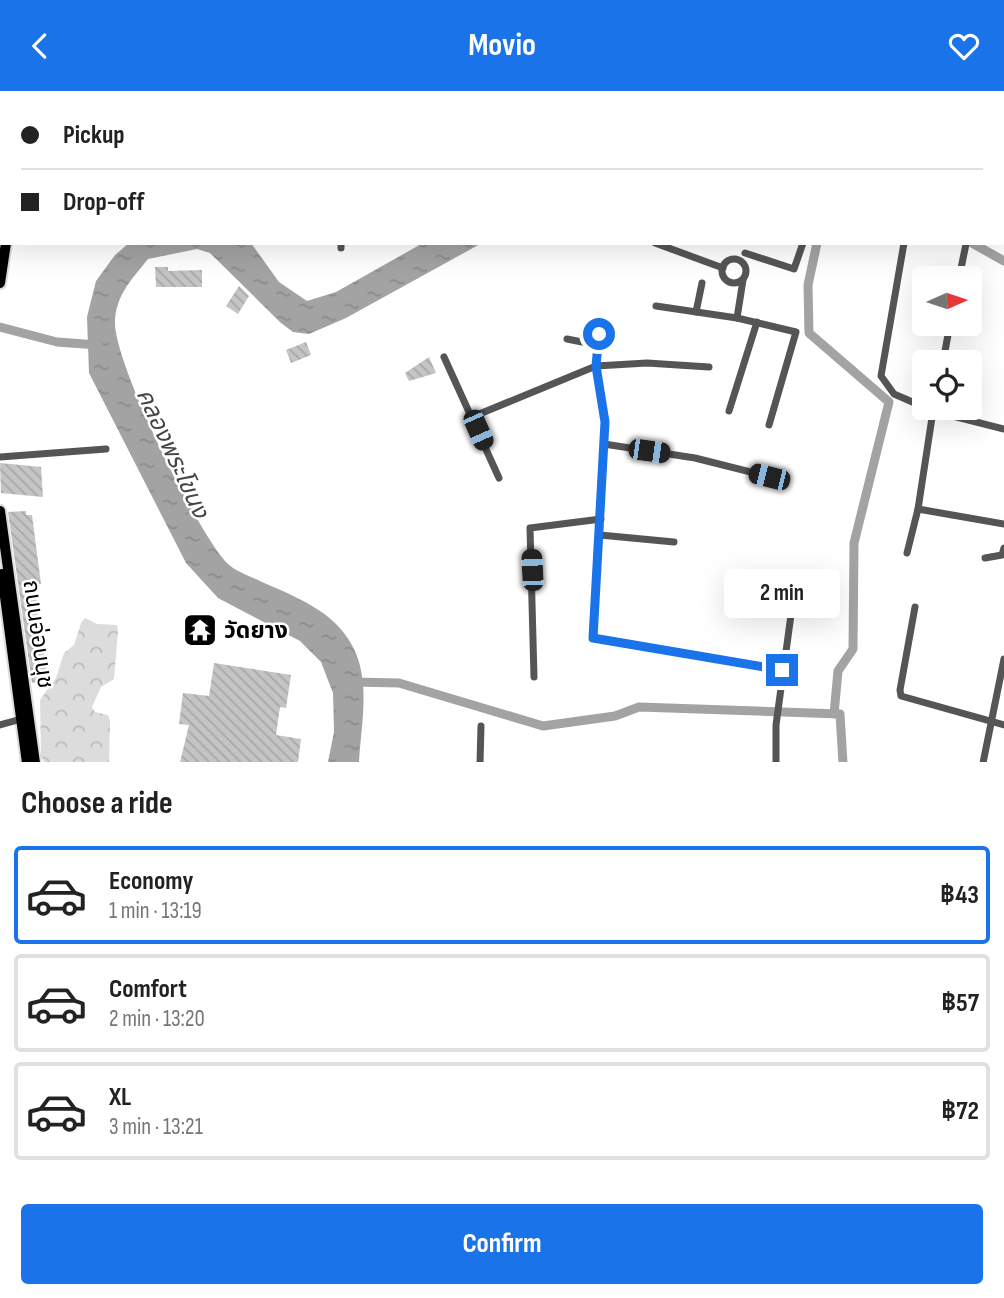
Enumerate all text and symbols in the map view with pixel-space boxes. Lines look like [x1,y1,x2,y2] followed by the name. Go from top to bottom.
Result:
[468,26,536,65] text: Movio
[21,27,59,65] icon: back
[945,27,983,65] icon: heart
[63,120,125,151] text: Pickup
[63,187,144,218] text: Drop-off
[912,266,982,336] north arrow
[912,266,982,420] map controls
[583,318,615,350] route start
[912,350,982,420] button: locate
[130,384,216,524] water label: คลองพระโขนง
[460,407,497,453] car
[627,438,672,464] car
[747,462,792,492] car
[521,548,544,592] car
[724,568,840,617] callout: 2 min
[17,578,59,690] street label: ถนนอ่อนนุช
[760,579,804,607] text: 2 min
[181,611,219,649] temple icon: วัดยาง
[224,617,288,645] place label: วัดยาง
[766,654,798,686] route end
[21,784,173,823] text: Choose a ride
[25,864,88,927] icon: car
[109,866,193,897] text: Economy
[940,880,979,911] text: ฿43
[109,897,202,925] text: 1 min · 13:19
[25,972,88,1035] icon: car
[109,974,187,1005] text: Comfort
[941,988,979,1019] text: ฿57
[109,1005,205,1033] text: 2 min · 13:20
[25,1080,88,1143] icon: car
[109,1082,131,1113] text: XL
[941,1096,979,1127] text: ฿72
[109,1113,203,1141] text: 3 min · 13:21
[21,1204,983,1284] button: Confirm

